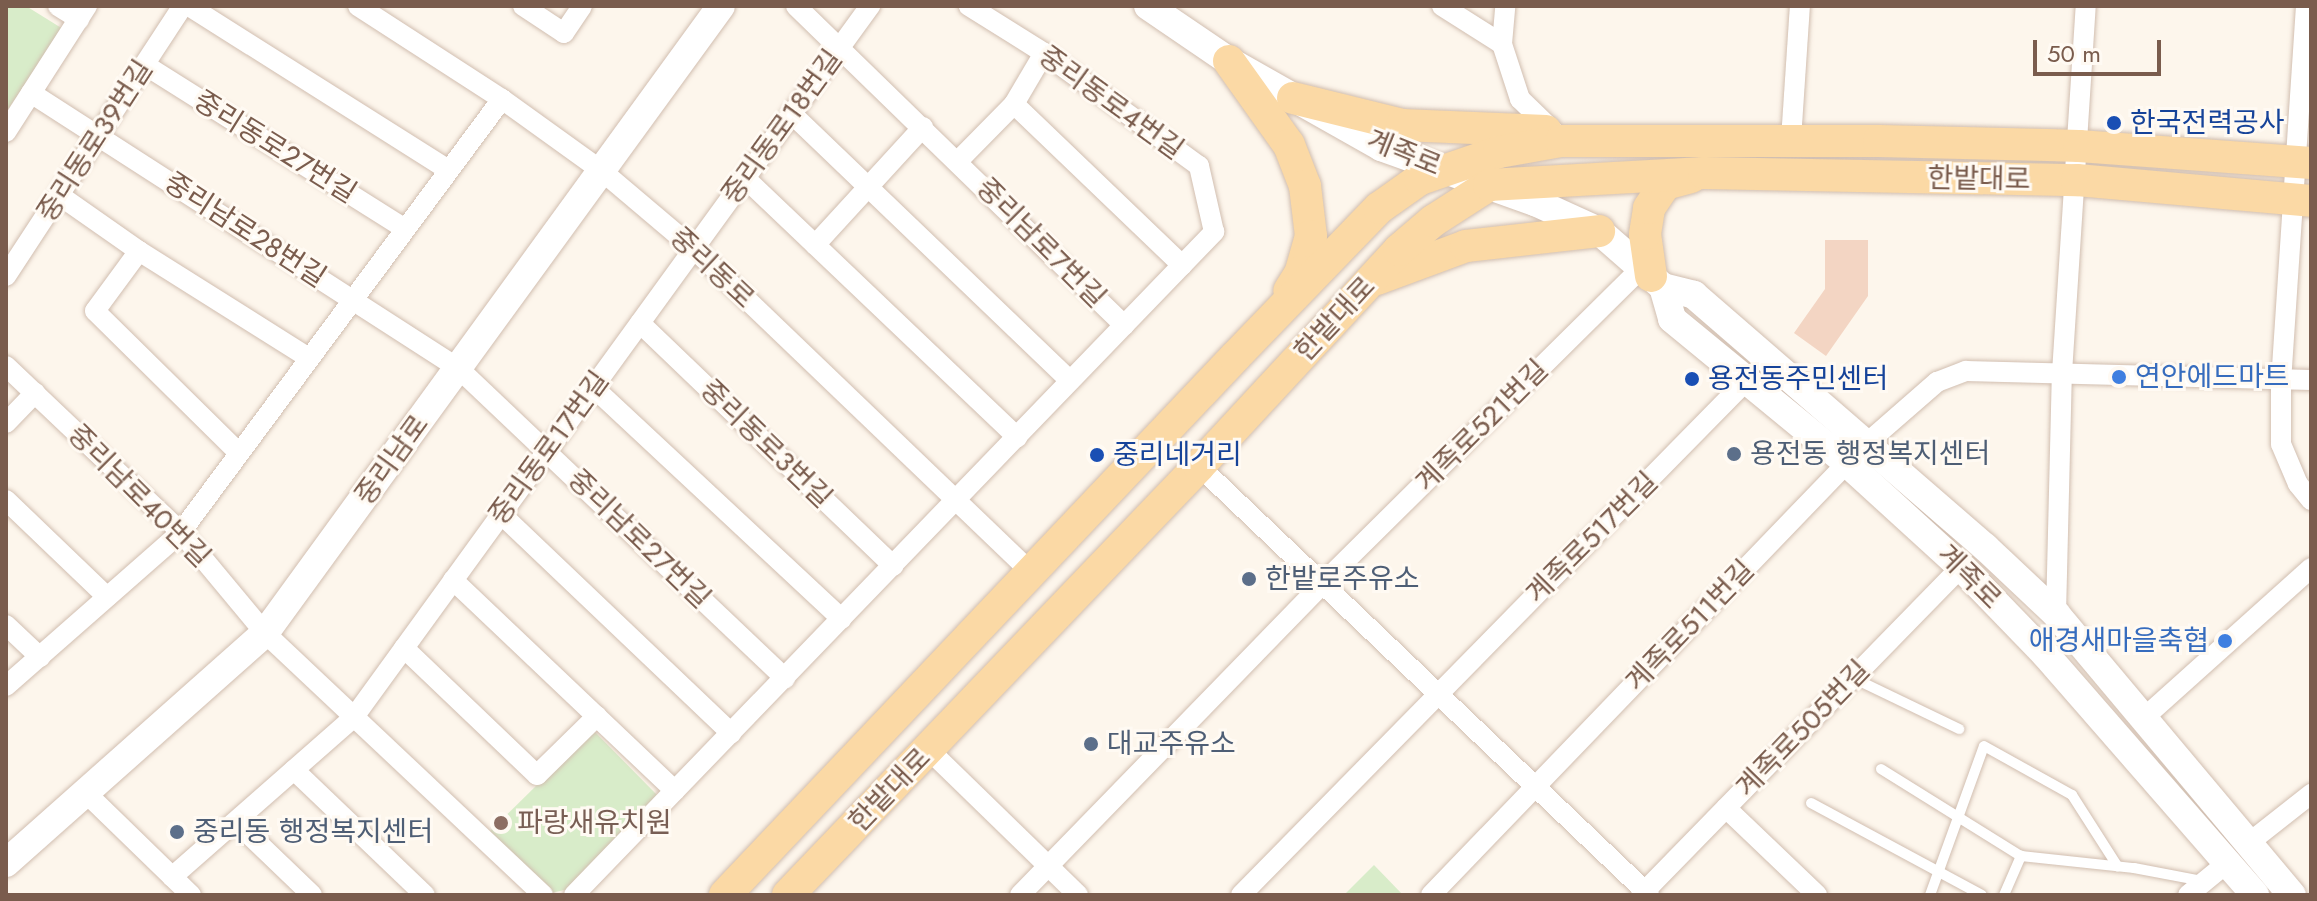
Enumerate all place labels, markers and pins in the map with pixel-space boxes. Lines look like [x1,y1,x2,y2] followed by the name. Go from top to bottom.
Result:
[2130,106,2285,140] place label: 한국전력공사
[2105,114,2123,132] marker: 한국전력공사
[2135,360,2290,394] place label: 연안에드마트
[1708,362,1888,396] place label: 용전동주민센터
[2110,368,2128,386] marker: 연안에드마트
[1683,370,1701,388] marker: 용전동주민센터
[1750,437,1990,471] place label: 용전동 행정복지센터
[1113,438,1242,472] place label: 중리네거리
[1725,445,1743,463] marker: 용전동 행정복지센터
[1088,446,1106,464] marker: 중리네거리
[1265,562,1420,596] place label: 한밭로주유소
[1240,570,1258,588] marker: 한밭로주유소
[2029,624,2209,658] place label: 애경새마을축협
[2216,632,2234,650] marker: 애경새마을축협
[1107,727,1236,761] place label: 대교주유소
[1082,735,1100,753] marker: 대교주유소
[517,806,672,840] place label: 파랑새유치원
[492,814,510,832] marker: 파랑새유치원
[193,815,433,849] place label: 중리동 행정복지센터
[168,823,186,841] marker: 중리동 행정복지센터

